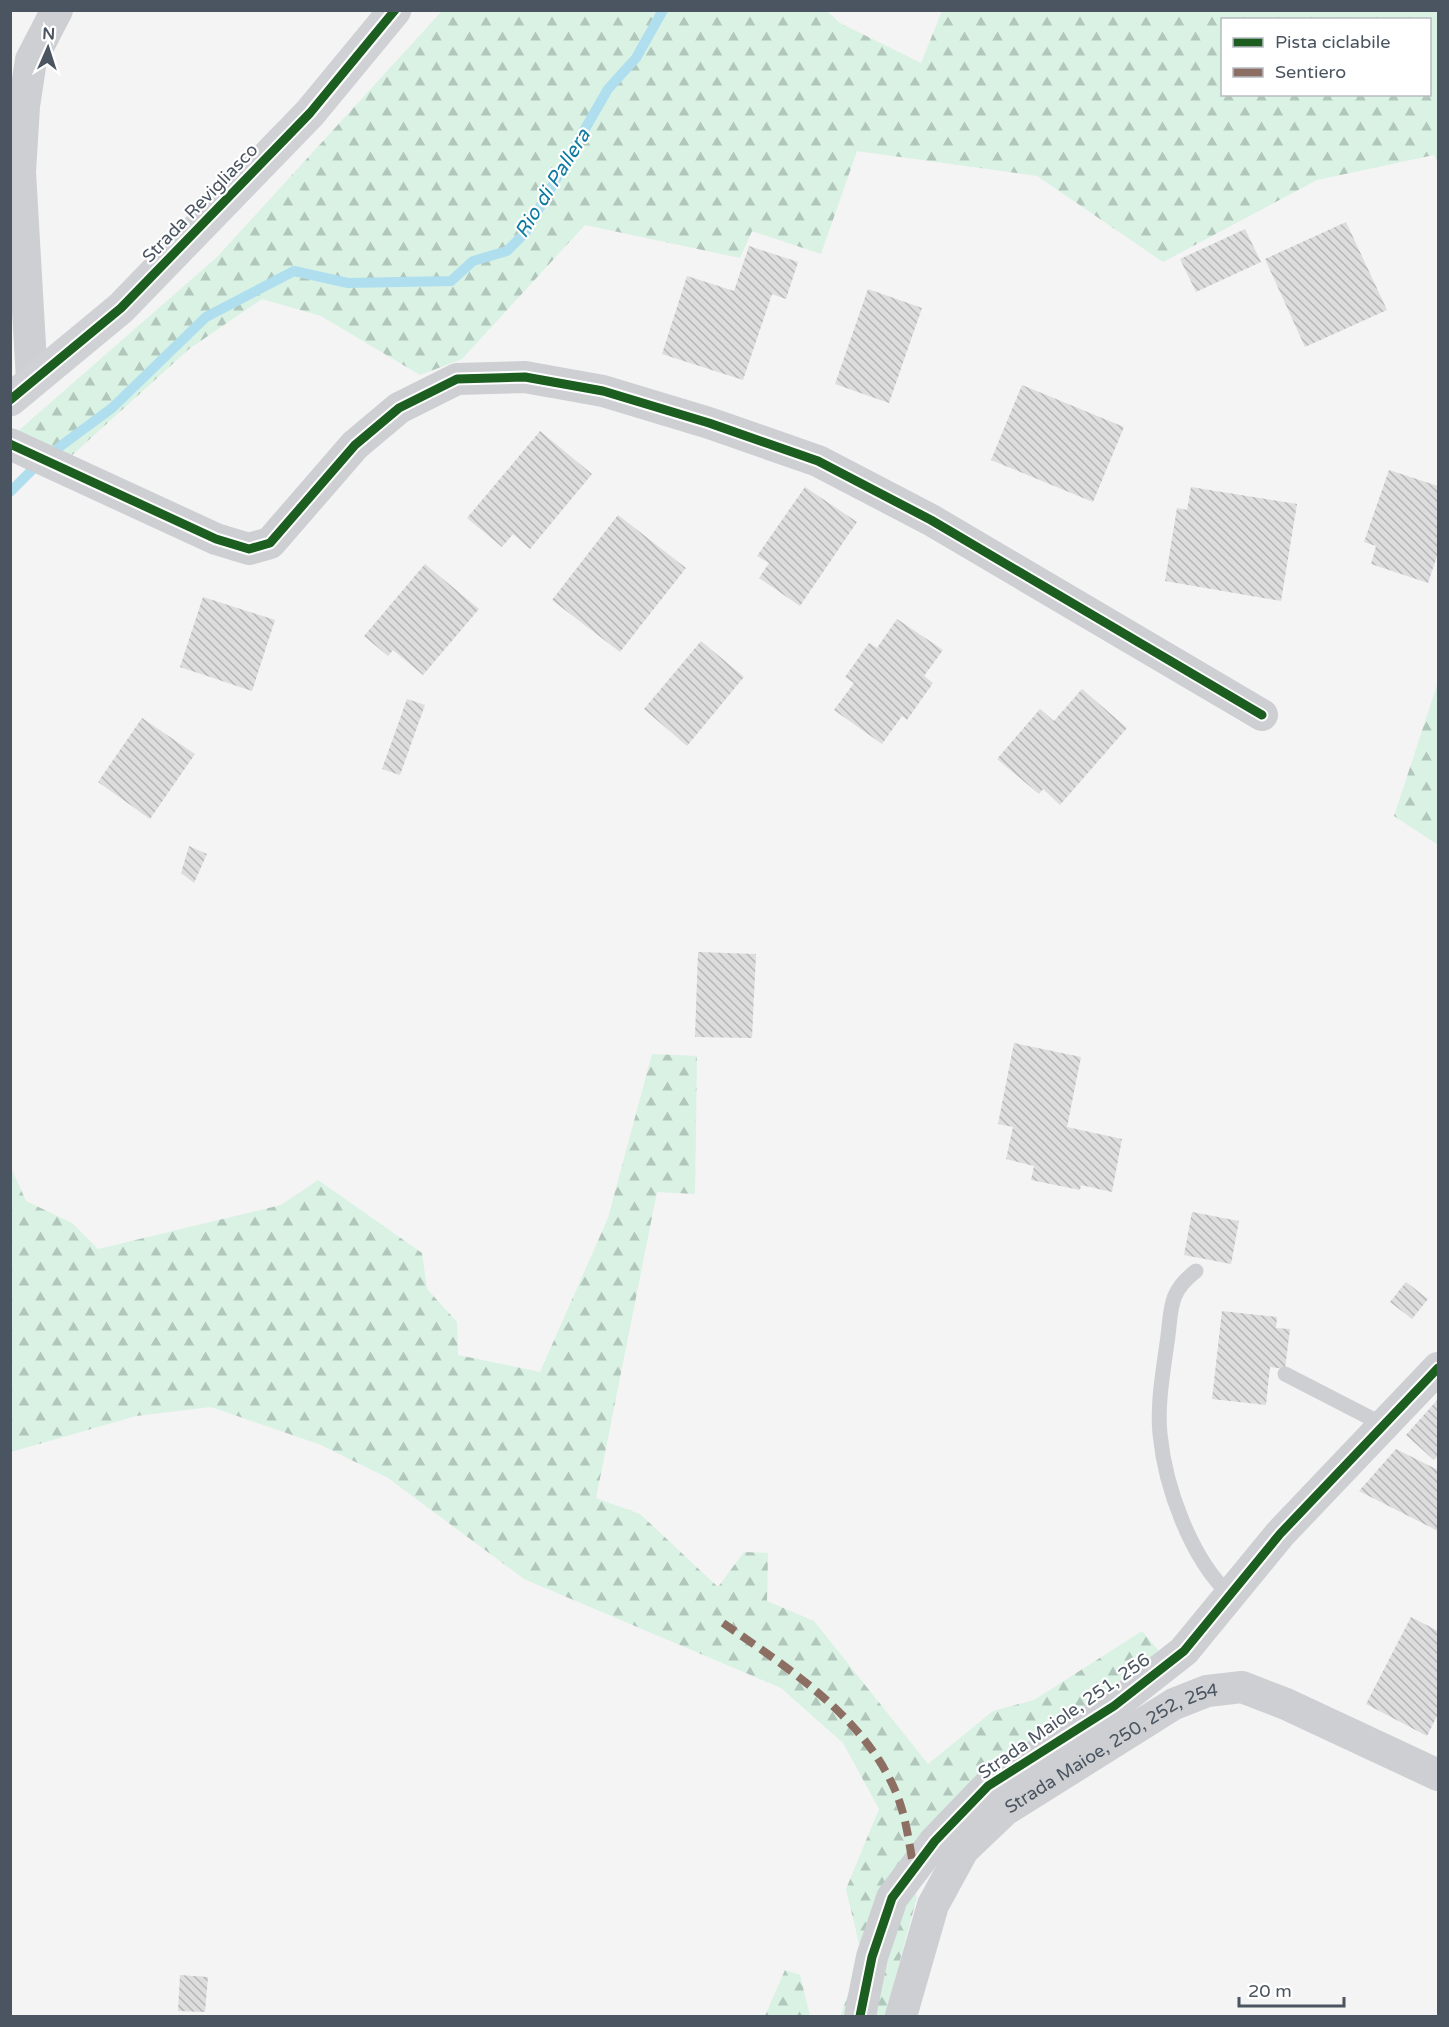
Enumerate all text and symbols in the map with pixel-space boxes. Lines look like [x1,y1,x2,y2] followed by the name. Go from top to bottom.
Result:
[18,18,78,78] north arrow
[1221,18,1431,96] legend
[42,24,56,44] text: N
[1275,31,1390,53] text: Pista ciclabile
[1275,61,1346,83] text: Sentiero
[510,124,596,242] water label: Rio di Pallera
[137,139,263,267] street label: Strada Revigliasco
[974,1648,1154,1784] street label: Strada Maiole, 251, 256
[1001,1679,1219,1818] street label: Strada Maioe, 250, 252, 254
[1239,1970,1344,2008] scale bar
[1248,1980,1292,2002] text: 20 m

